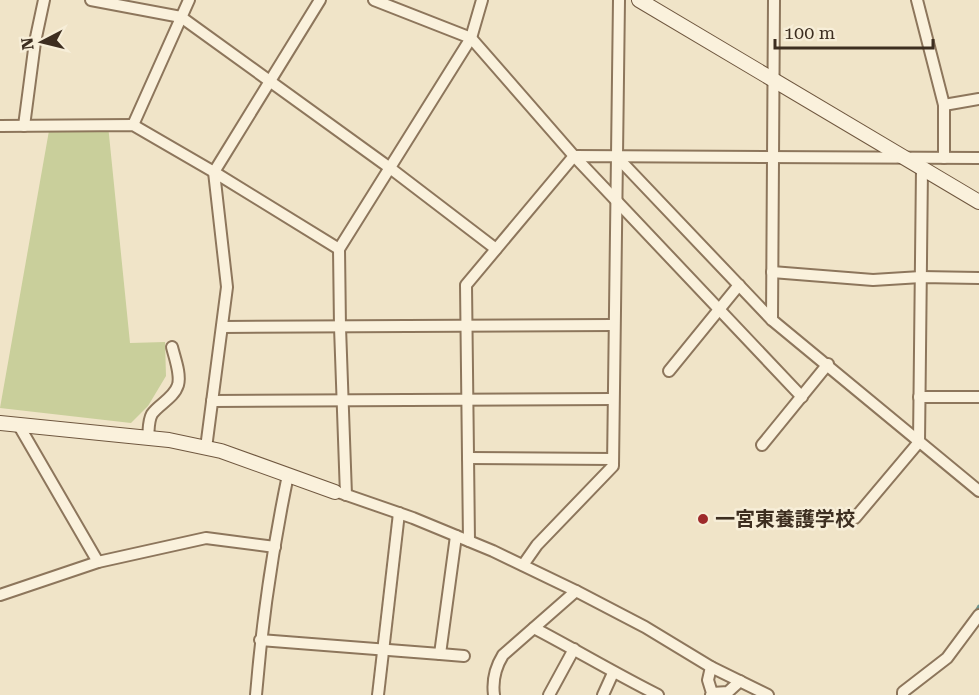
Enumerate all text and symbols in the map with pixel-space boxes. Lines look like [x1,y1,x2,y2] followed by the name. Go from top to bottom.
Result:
[12,12,72,72] north arrow
[775,12,932,50] scale bar
[784,22,835,43] text: 100 m
[17,36,38,51] text: N
[715,507,855,531] place label: 一宮東養護学校
[696,512,710,526] marker: 一宮東養護学校

